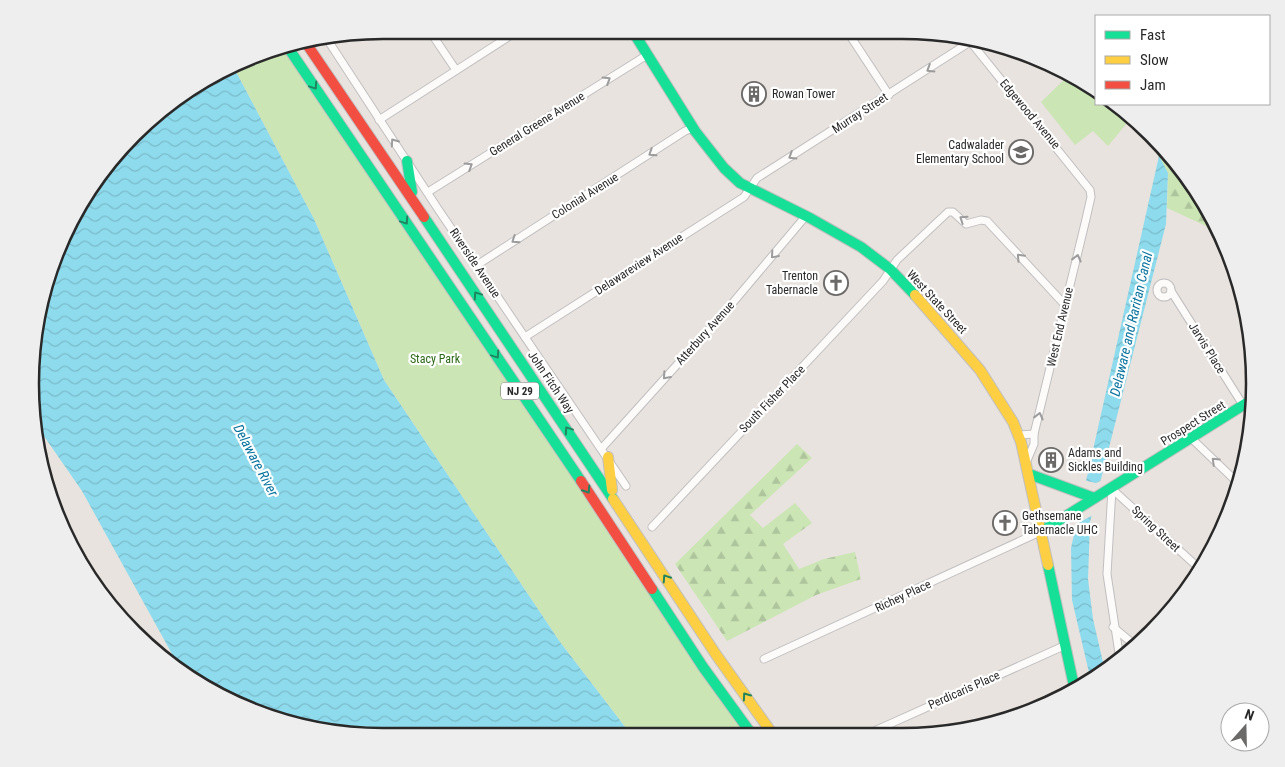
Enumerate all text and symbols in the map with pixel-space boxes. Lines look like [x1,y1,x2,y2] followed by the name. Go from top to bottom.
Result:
[1095,15,1270,105] legend
[1140,26,1165,44] text: Fast
[1140,51,1169,69] text: Slow
[926,63,935,72] one-way arrow
[997,76,1063,152] street label: Edgewood Avenue
[1140,76,1166,94] text: Jam
[602,77,611,86] one-way arrow
[308,81,317,90] one-way arrow
[741,81,767,107] building icon: Rowan Tower
[772,87,835,101] place label: Rowan Tower
[487,89,587,159] street label: General Greene Avenue
[830,90,891,136] street label: Murray Street
[391,138,400,147] one-way arrow
[916,138,1004,166] place label: Cadwalader Elementary School
[1008,139,1034,165] school or university icon: Cadwalader Elementary School
[648,147,657,156] one-way arrow
[789,150,798,159] one-way arrow
[464,163,473,172] one-way arrow
[549,170,621,222] street label: Colonial Avenue
[399,215,408,225] one-way arrow
[959,216,968,226] one-way arrow
[447,226,504,301] street label: Riverside Avenue
[592,230,686,298] street label: Delawareview Avenue
[511,234,520,243] one-way arrow
[771,249,780,258] one-way arrow
[1107,250,1156,398] water label: Delaware and Raritan Canal
[1017,253,1026,262] one-way arrow
[1071,253,1082,262] one-way arrow
[904,267,970,337] street label: West State Street
[766,269,818,297] place label: Trenton Tabernacle
[823,270,849,296] church icon: Trenton Tabernacle
[1044,285,1076,368] street label: West End Avenue
[474,291,484,300] one-way arrow
[673,298,738,368] street label: Atterbury Avenue
[1186,320,1228,377] street label: Jarvis Place
[525,348,577,416] street label: John Fitch Way
[490,350,499,359] one-way arrow
[410,352,461,366] park label: Stacy Park
[736,362,808,436] street label: South Fisher Place
[663,371,672,380] one-way arrow
[501,382,539,400] road number: NJ 29
[1158,397,1228,448] street label: Prospect Street
[1033,411,1044,420] one-way arrow
[230,421,282,499] water label: Delaware River
[565,426,574,435] one-way arrow
[1068,446,1143,474] place label: Adams and Sickles Building
[1038,447,1064,473] building icon: Adams and Sickles Building
[1211,458,1220,467] one-way arrow
[580,485,590,494] one-way arrow
[1129,503,1183,555] street label: Spring Street
[1022,509,1098,537] place label: Gethsemane Tabernacle UHC
[992,510,1018,536] church icon: Gethsemane Tabernacle UHC
[663,575,672,584] one-way arrow
[873,577,934,615] street label: Richey Place
[926,668,1002,712] street label: Perdicaris Place
[743,693,752,702] one-way arrow
[1220,702,1270,752] north arrow
[1243,706,1256,724] text: N

